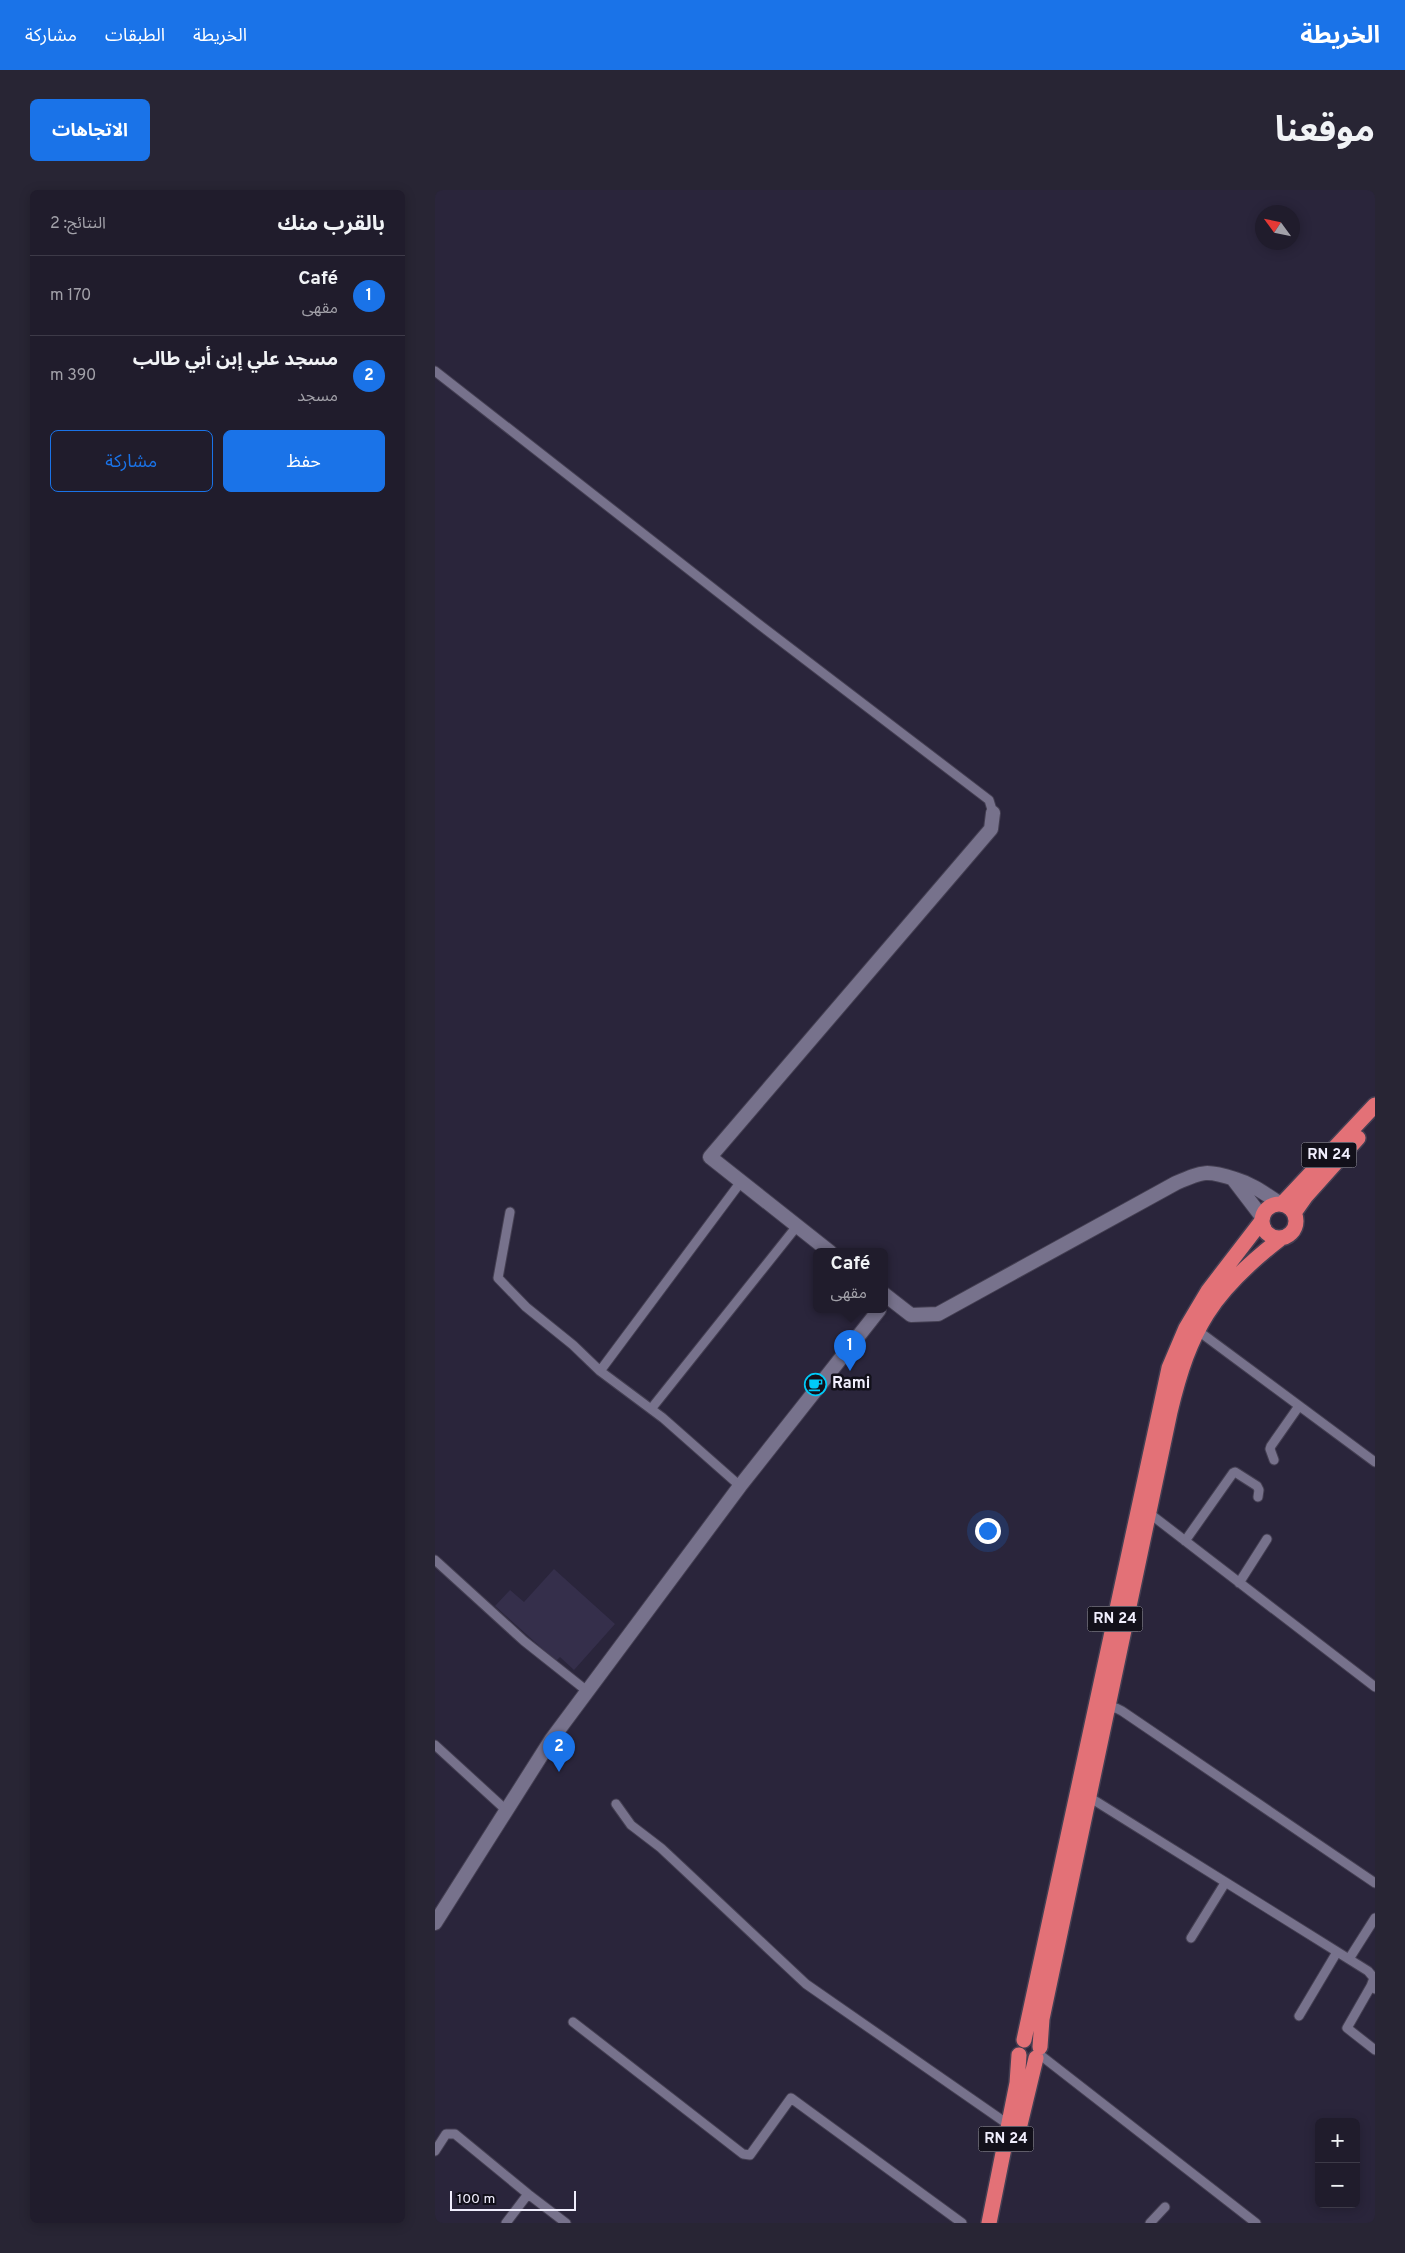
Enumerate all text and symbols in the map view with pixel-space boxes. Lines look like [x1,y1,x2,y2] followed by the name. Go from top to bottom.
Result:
[1300,22,1380,52] text: الخريطة
[25,25,77,48] text: مشاركة
[105,25,165,48] text: الطبقات
[193,25,247,48] text: الخريطة
[30,99,150,161] button: الاتجاهات
[1275,110,1375,154] text: موقعنا
[1255,205,1300,250] north arrow
[277,211,385,238] text: بالقرب منك
[50,214,106,234] text: النتائج: 2
[298,267,338,291] text: Café
[50,286,91,306] text: 170 m
[366,286,372,306] text: 1
[302,299,338,319] text: مقهى
[133,348,338,372] text: مسجد علي إبن أبي طالب
[50,366,96,386] text: 390 m
[364,366,374,386] text: 2
[297,387,338,407] text: مسجد
[50,430,213,492] button: مشاركة
[223,430,385,492] button: حفظ
[1301,1142,1357,1168] road number: RN 24
[813,1248,888,1313] popup
[831,1252,870,1276] text: Café
[831,1284,867,1304] text: مقهى
[834,1330,866,1371] pin: 1
[804,1372,828,1396] cafe icon: Rami
[832,1374,870,1394] place label: Rami
[975,1518,1001,1544] your location
[1087,1606,1143,1632] road number: RN 24
[543,1731,575,1772] pin: 2
[1315,2118,1360,2208] map controls
[1315,2118,1360,2163] button: +
[979,2126,1033,2152] road number: RN 24
[1315,2163,1360,2208] button: −
[450,2188,576,2211] scale bar
[457,2191,495,2208] text: 100 m

